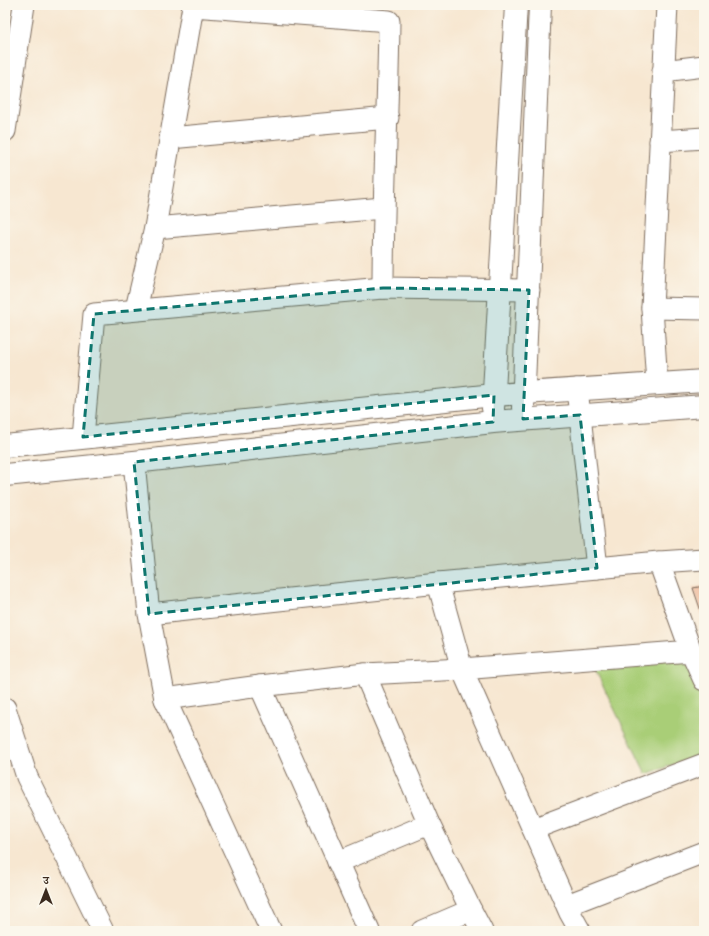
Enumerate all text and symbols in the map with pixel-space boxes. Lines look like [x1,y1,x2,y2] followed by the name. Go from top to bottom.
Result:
[26,870,66,910] north arrow
[42,873,50,888] text: उ

